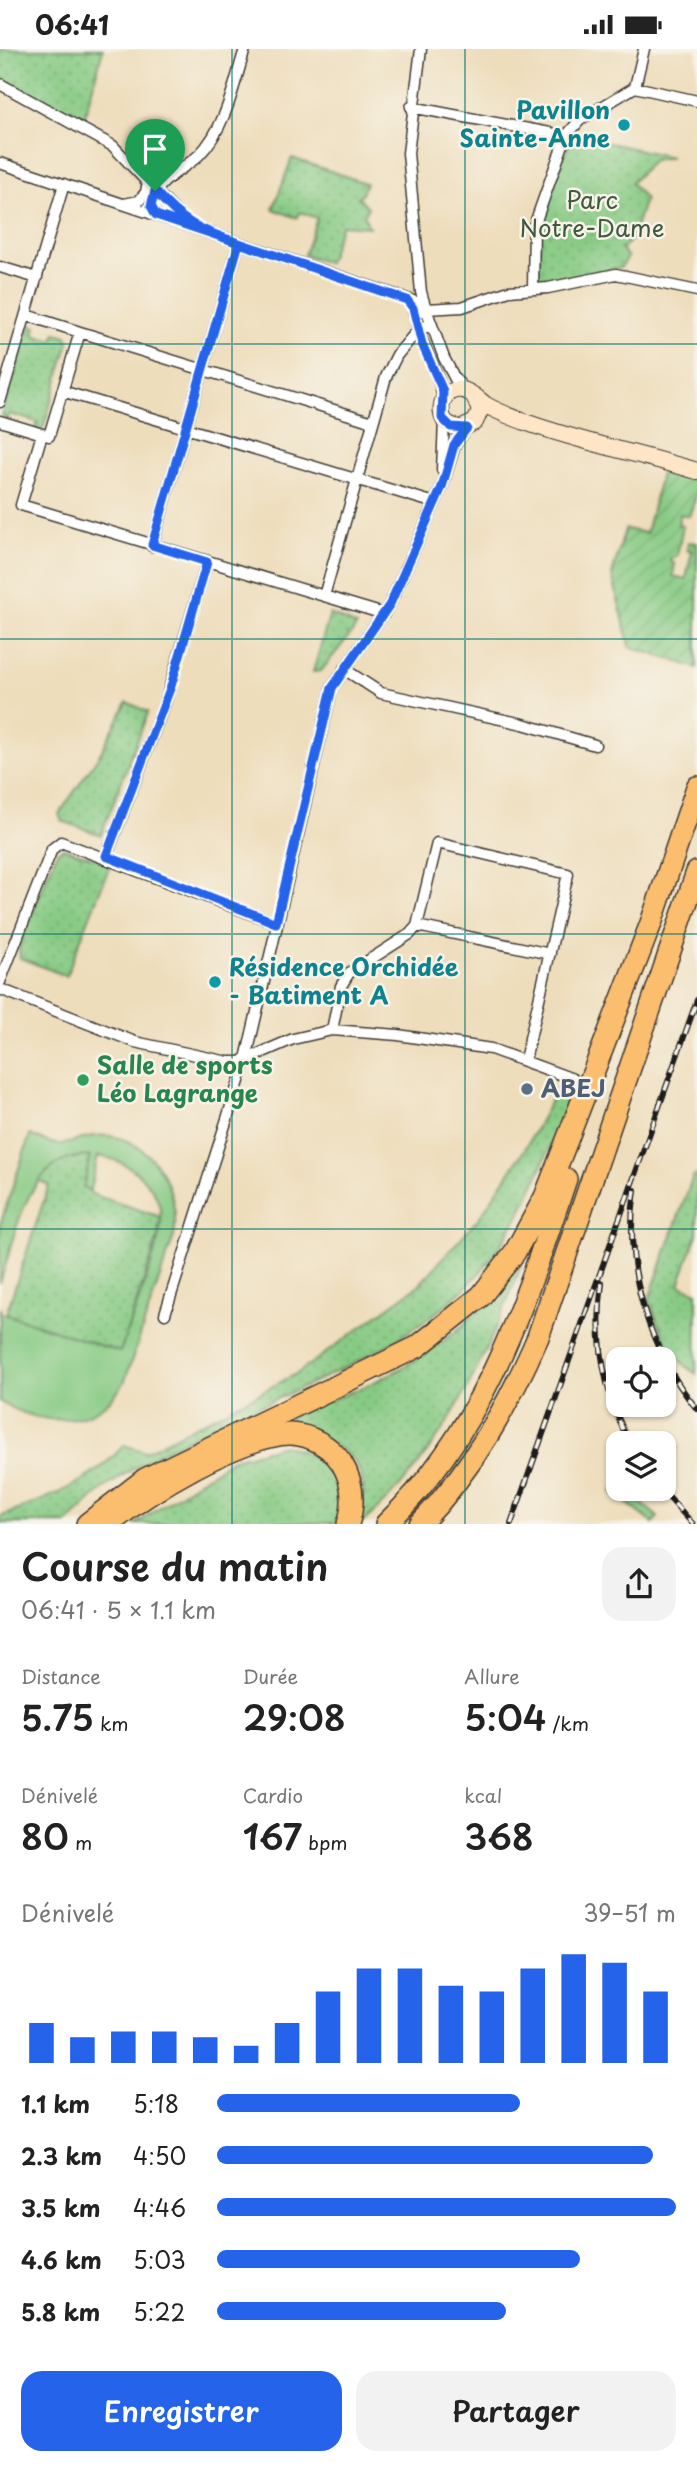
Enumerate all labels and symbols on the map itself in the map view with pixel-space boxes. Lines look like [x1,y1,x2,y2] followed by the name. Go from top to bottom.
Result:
[459,91,610,155] place label: Pavillon Sainte-Anne
[616,117,632,133] marker: Pavillon Sainte-Anne
[125,119,185,191] pin
[520,181,664,245] park label: Parc Notre-Dame
[229,948,459,1012] place label: Résidence Orchidée - Batiment A
[207,974,223,990] marker: Résidence Orchidée - Batiment A
[97,1046,273,1110] place label: Salle de sports Léo Lagrange
[541,1069,606,1105] place label: ABEJ
[75,1072,91,1088] marker: Salle de sports Léo Lagrange
[519,1081,535,1097] marker: ABEJ

